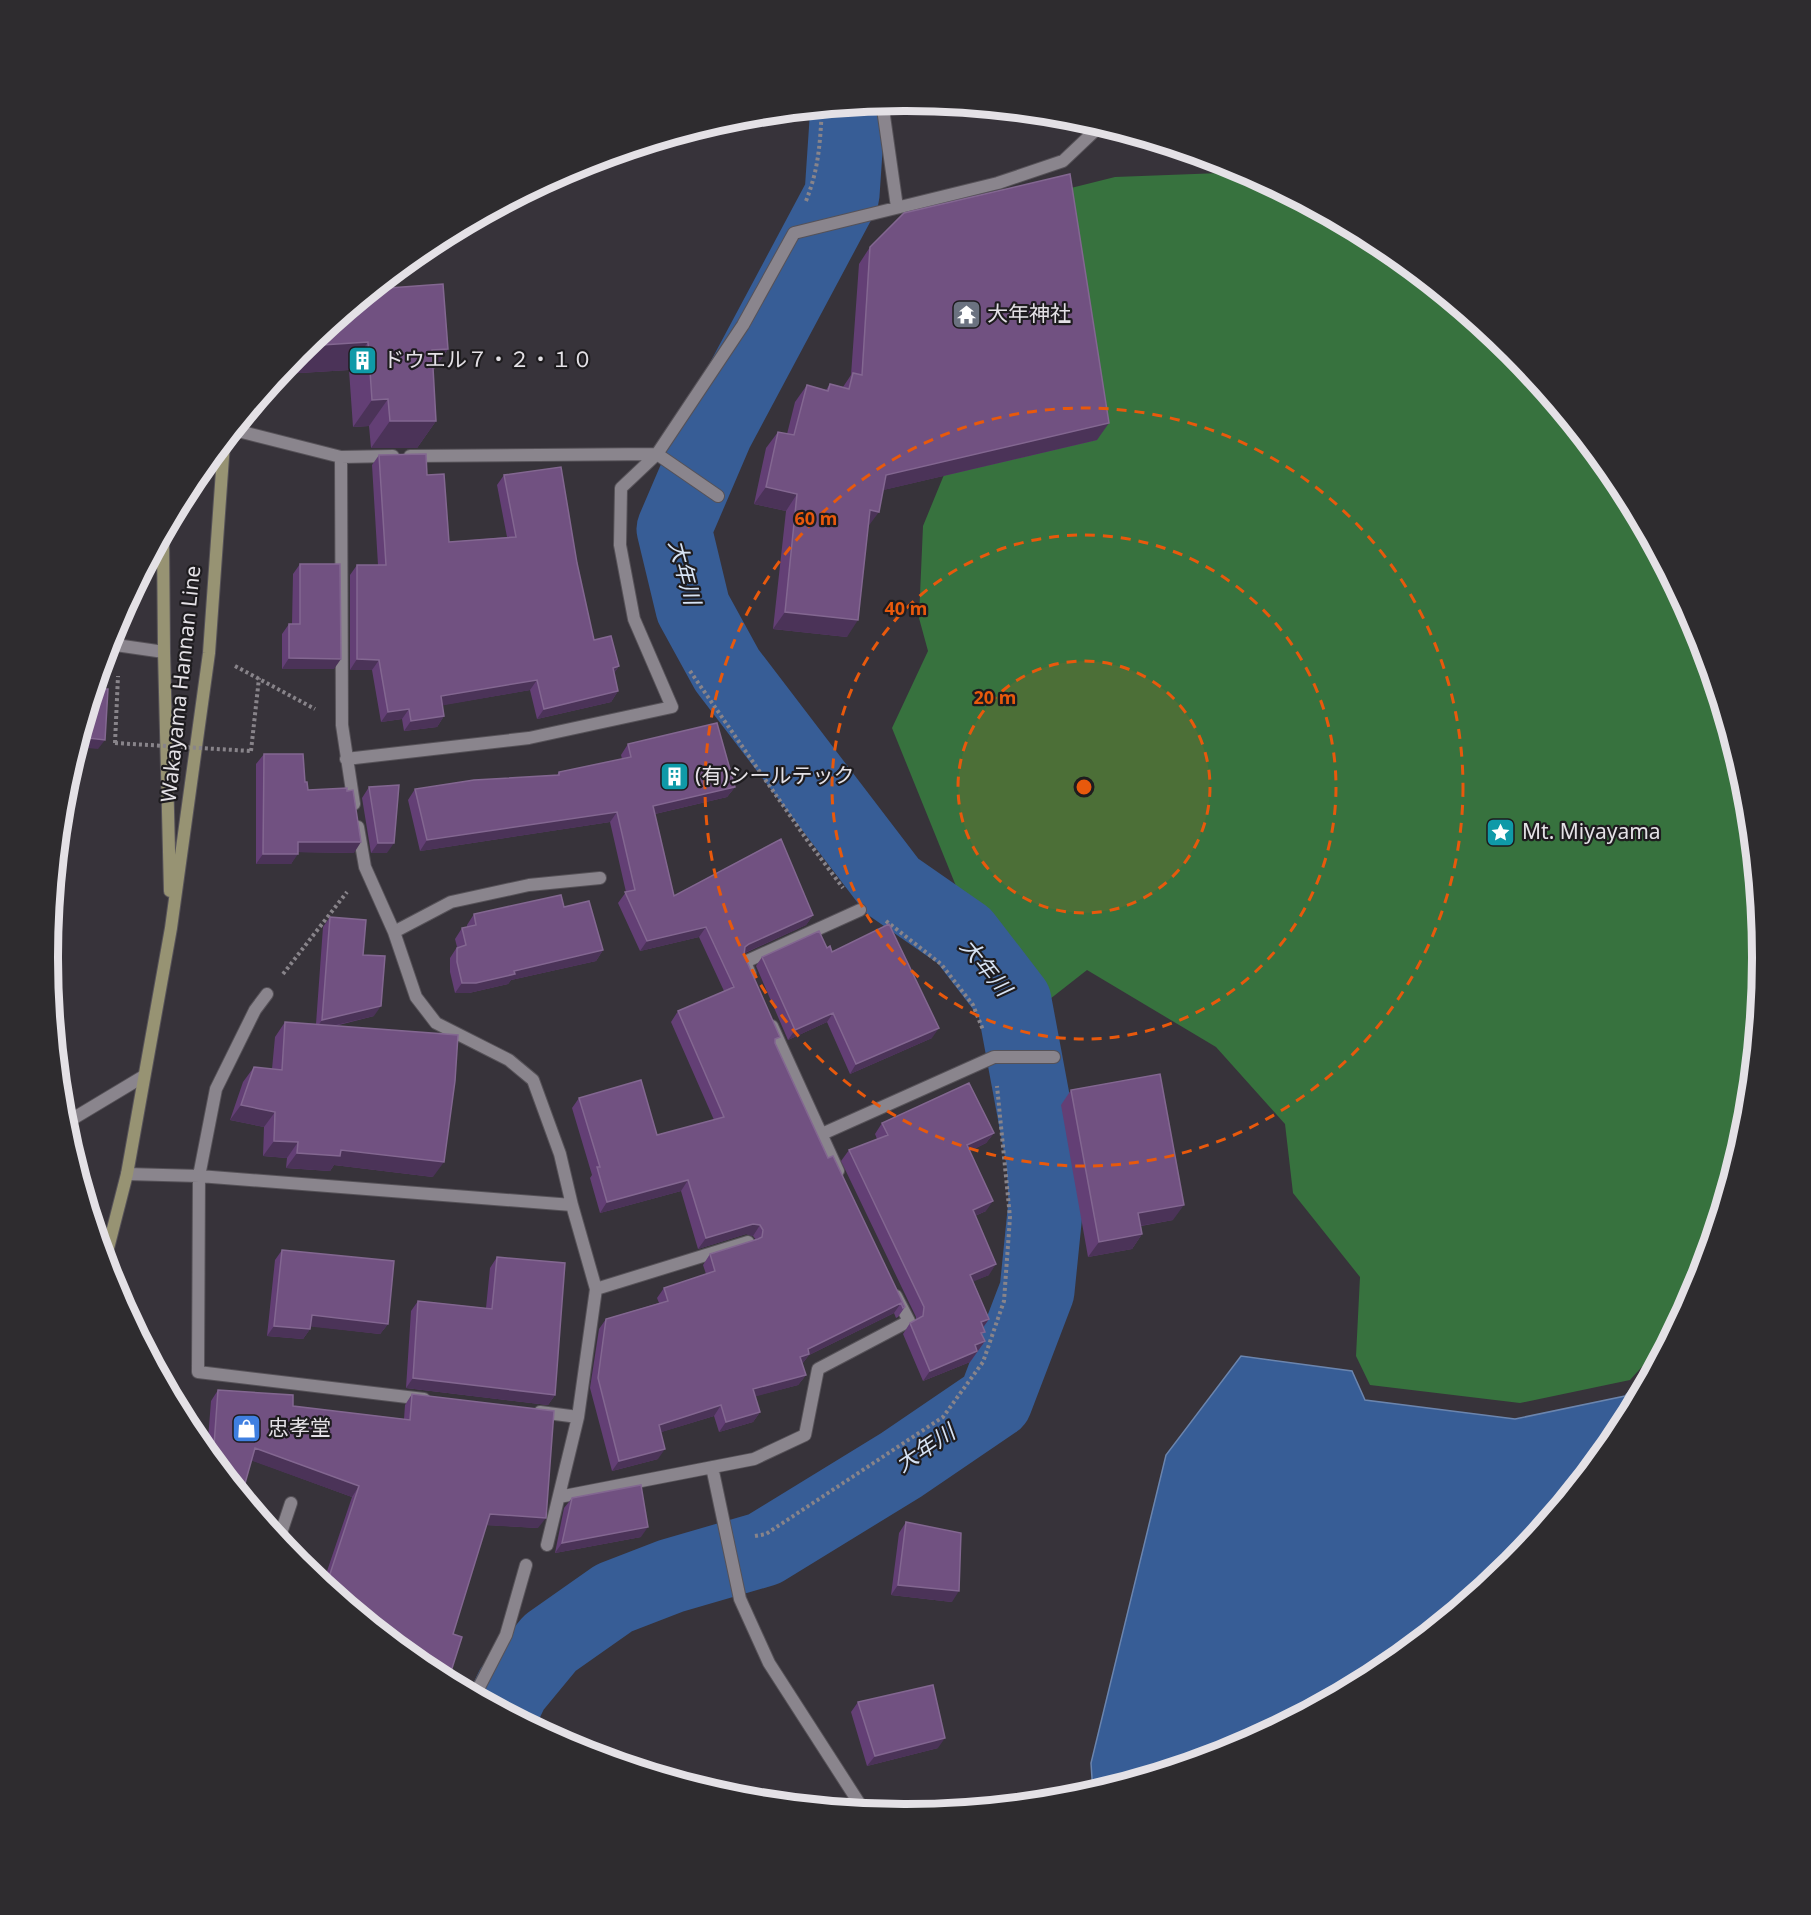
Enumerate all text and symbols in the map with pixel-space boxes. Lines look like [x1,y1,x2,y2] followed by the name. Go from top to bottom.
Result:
[950,298,982,330] temple icon: 大年神社
[987,299,1071,327] place label: 大年神社
[346,344,378,376] building icon: ドウエル７・２・１０
[383,345,593,373] place label: ドウエル７・２・１０
[795,506,837,530] text: 60 m
[663,536,710,609] water label: 大年川
[154,564,206,804] street label: Wakayama Hannan Line
[885,596,927,620] text: 40 m
[974,685,1016,709] text: 20 m
[658,760,690,792] building icon: (有)シールテック
[695,761,855,789] place label: (有)シールテック
[1074,777,1094,797] centre of rings
[1485,816,1517,848] place icon: Mt. Miyayama
[1522,817,1661,845] place label: Mt. Miyayama
[954,931,1020,1003] water label: 大年川
[231,1412,263,1444] shop icon: 忠孝堂
[268,1413,331,1441] place label: 忠孝堂
[889,1415,962,1478] water label: 大年川

